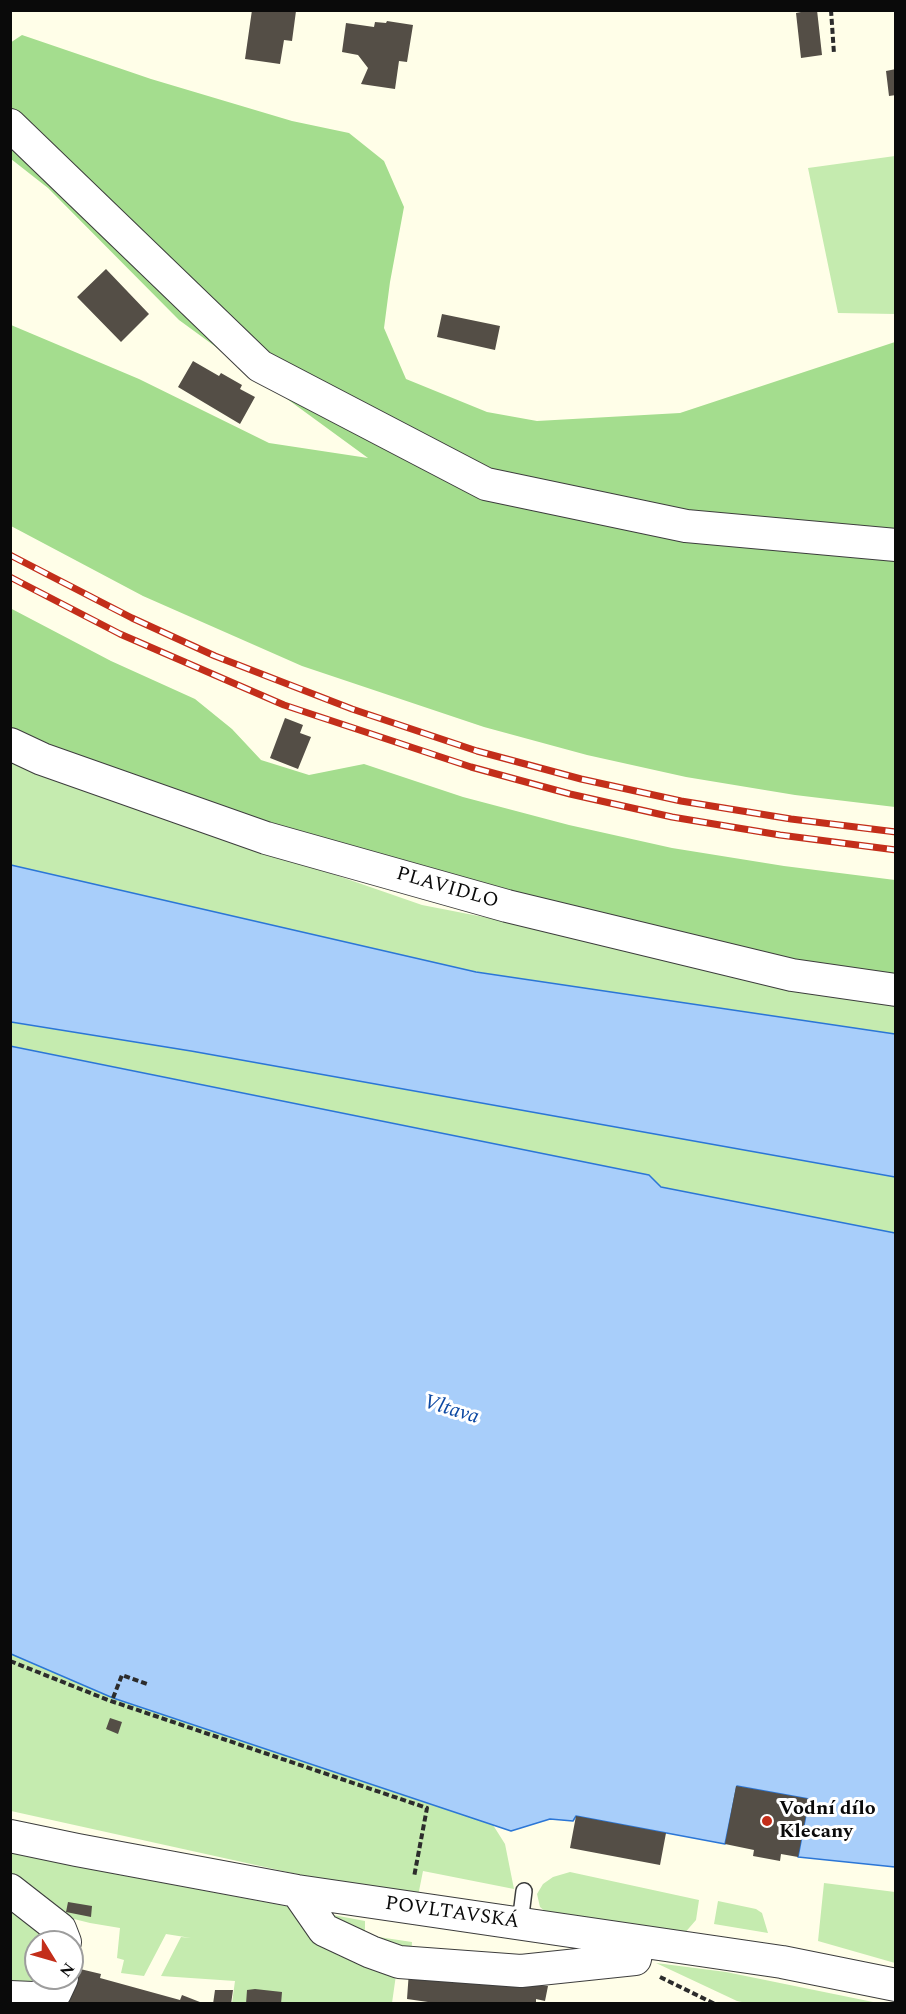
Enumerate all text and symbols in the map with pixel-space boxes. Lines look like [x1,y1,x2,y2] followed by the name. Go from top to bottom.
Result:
[393,863,501,915] street label: PLAVIDLO
[420,1391,482,1431] water label: Vltava
[779,1798,876,1845] place label: Vodní dílo Klecany
[760,1814,774,1828] marker: Vodní dílo Klecany
[383,1893,521,1935] street label: POVLTAVSKÁ
[24,1930,84,1990] north arrow
[53,1957,80,1982] text: N

